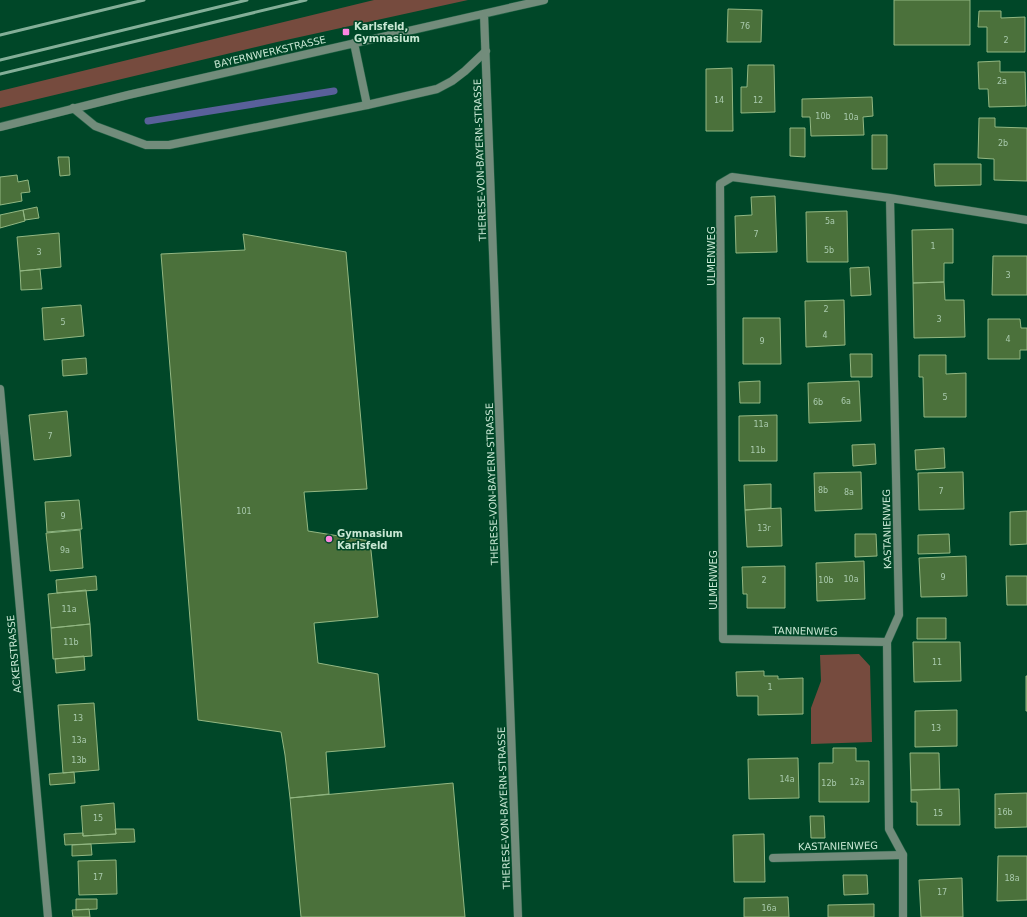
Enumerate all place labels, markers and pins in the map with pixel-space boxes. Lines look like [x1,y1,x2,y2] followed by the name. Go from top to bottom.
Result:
[354,21,420,44] place label: Karlsfeld, Gymnasium
[341,27,351,37] marker: Karlsfeld, Gymnasium
[337,528,403,551] place label: Gymnasium Karlsfeld
[324,534,334,544] marker: Gymnasium Karlsfeld

